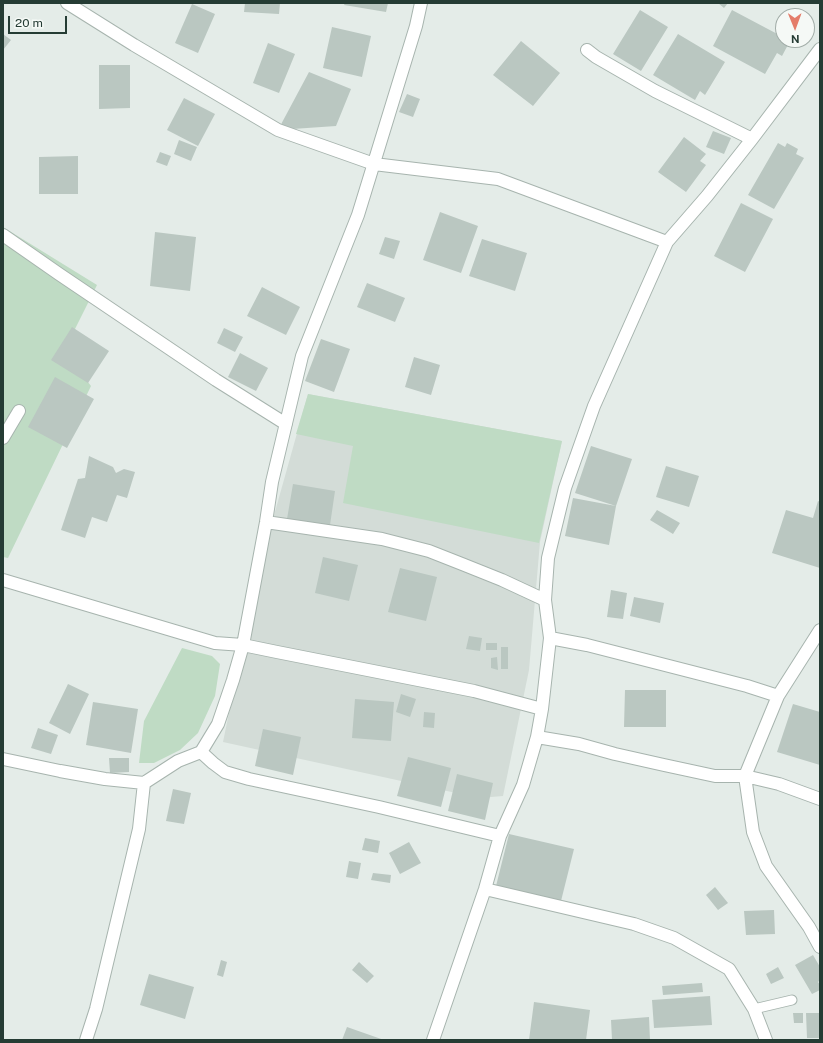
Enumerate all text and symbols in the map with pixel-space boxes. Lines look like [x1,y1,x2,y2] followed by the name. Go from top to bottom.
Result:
[10,8,69,34] scale bar
[775,8,815,48] north arrow
[15,16,43,30] text: 20 m
[791,33,800,45] text: N

